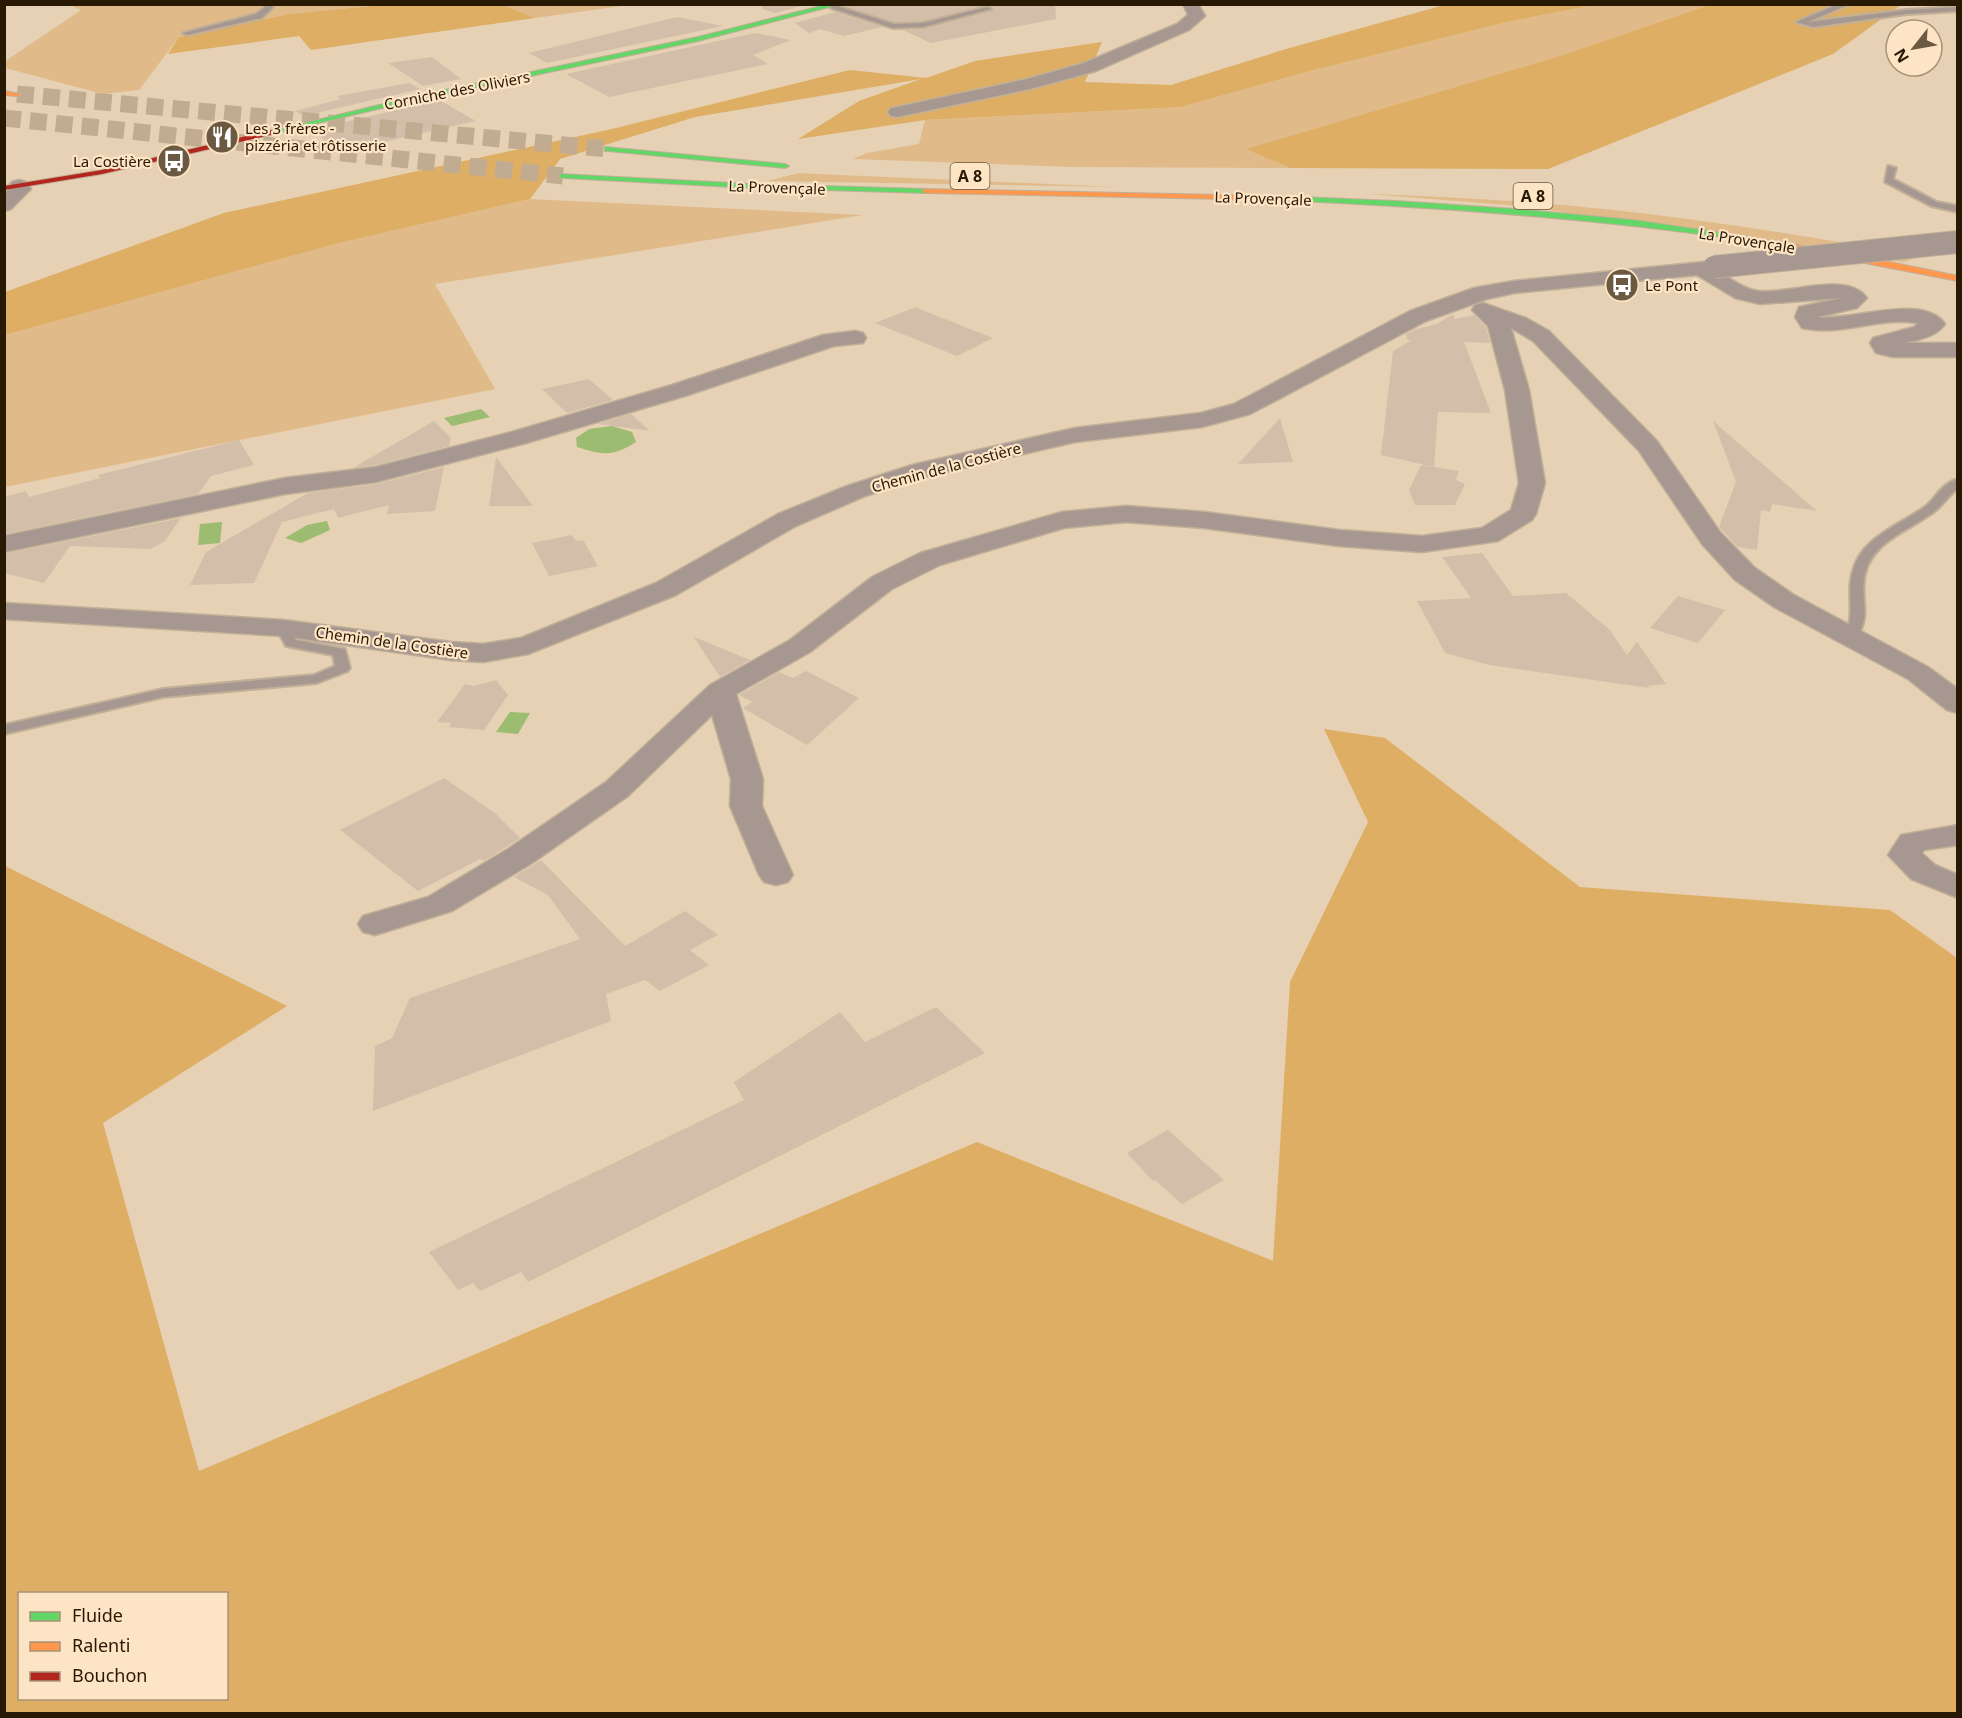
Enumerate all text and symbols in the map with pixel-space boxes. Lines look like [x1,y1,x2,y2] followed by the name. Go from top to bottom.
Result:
[1884,18,1944,78] north arrow
[1888,44,1914,67] text: N
[382,66,532,114] street label: Corniche des Oliviers
[245,118,386,155] place label: Les 3 frères - pizzéria et rôtisserie
[204,119,240,155] restaurant icon: Les 3 frères - pizzéria et rôtisserie
[156,143,192,179] bus stop icon: La Costière
[73,151,151,171] place label: La Costière
[950,163,990,189] road number: A 8
[728,175,826,199] street label: La Provençale
[1514,183,1552,209] road number: A 8
[1214,186,1312,210] street label: La Provençale
[1697,223,1797,257] street label: La Provençale
[1604,267,1640,303] bus stop icon: Le Pont
[1645,275,1699,295] place label: Le Pont
[869,437,1023,497] street label: Chemin de la Costière
[314,621,470,663] street label: Chemin de la Costière
[18,1592,228,1700] legend
[72,1603,123,1627] text: Fluide
[72,1633,130,1657] text: Ralenti
[72,1663,148,1687] text: Bouchon

